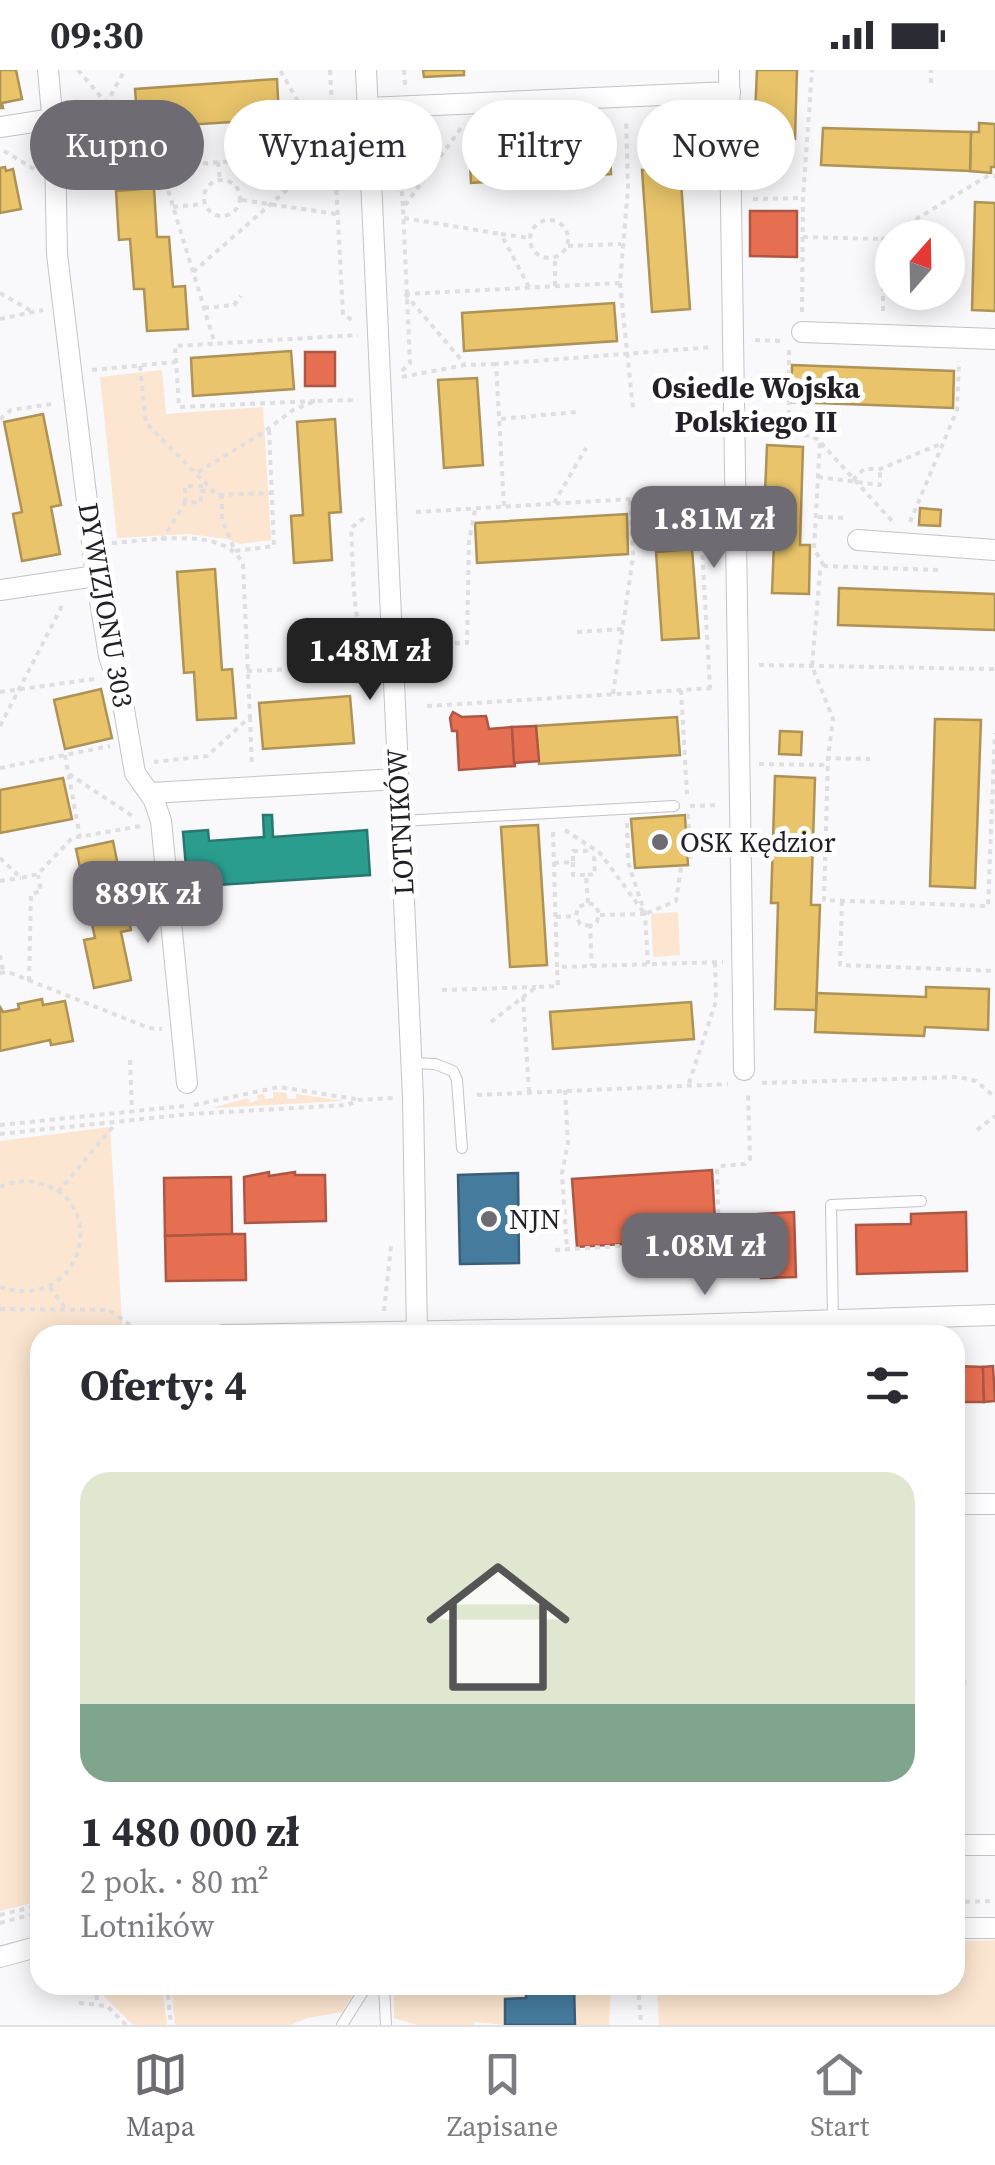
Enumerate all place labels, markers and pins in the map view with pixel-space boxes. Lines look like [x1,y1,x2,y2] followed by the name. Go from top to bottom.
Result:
[611,486,817,571] pin: 1.81M zł
[267,618,473,703] pin: 1.48M zł
[680,823,836,861] place label: OSK Kędzior
[649,831,671,853] marker: OSK Kędzior
[56,861,240,946] pin: 889K zł
[509,1200,561,1238] place label: NJN
[478,1208,500,1230] marker: NJN
[602,1213,808,1298] pin: 1.08M zł

